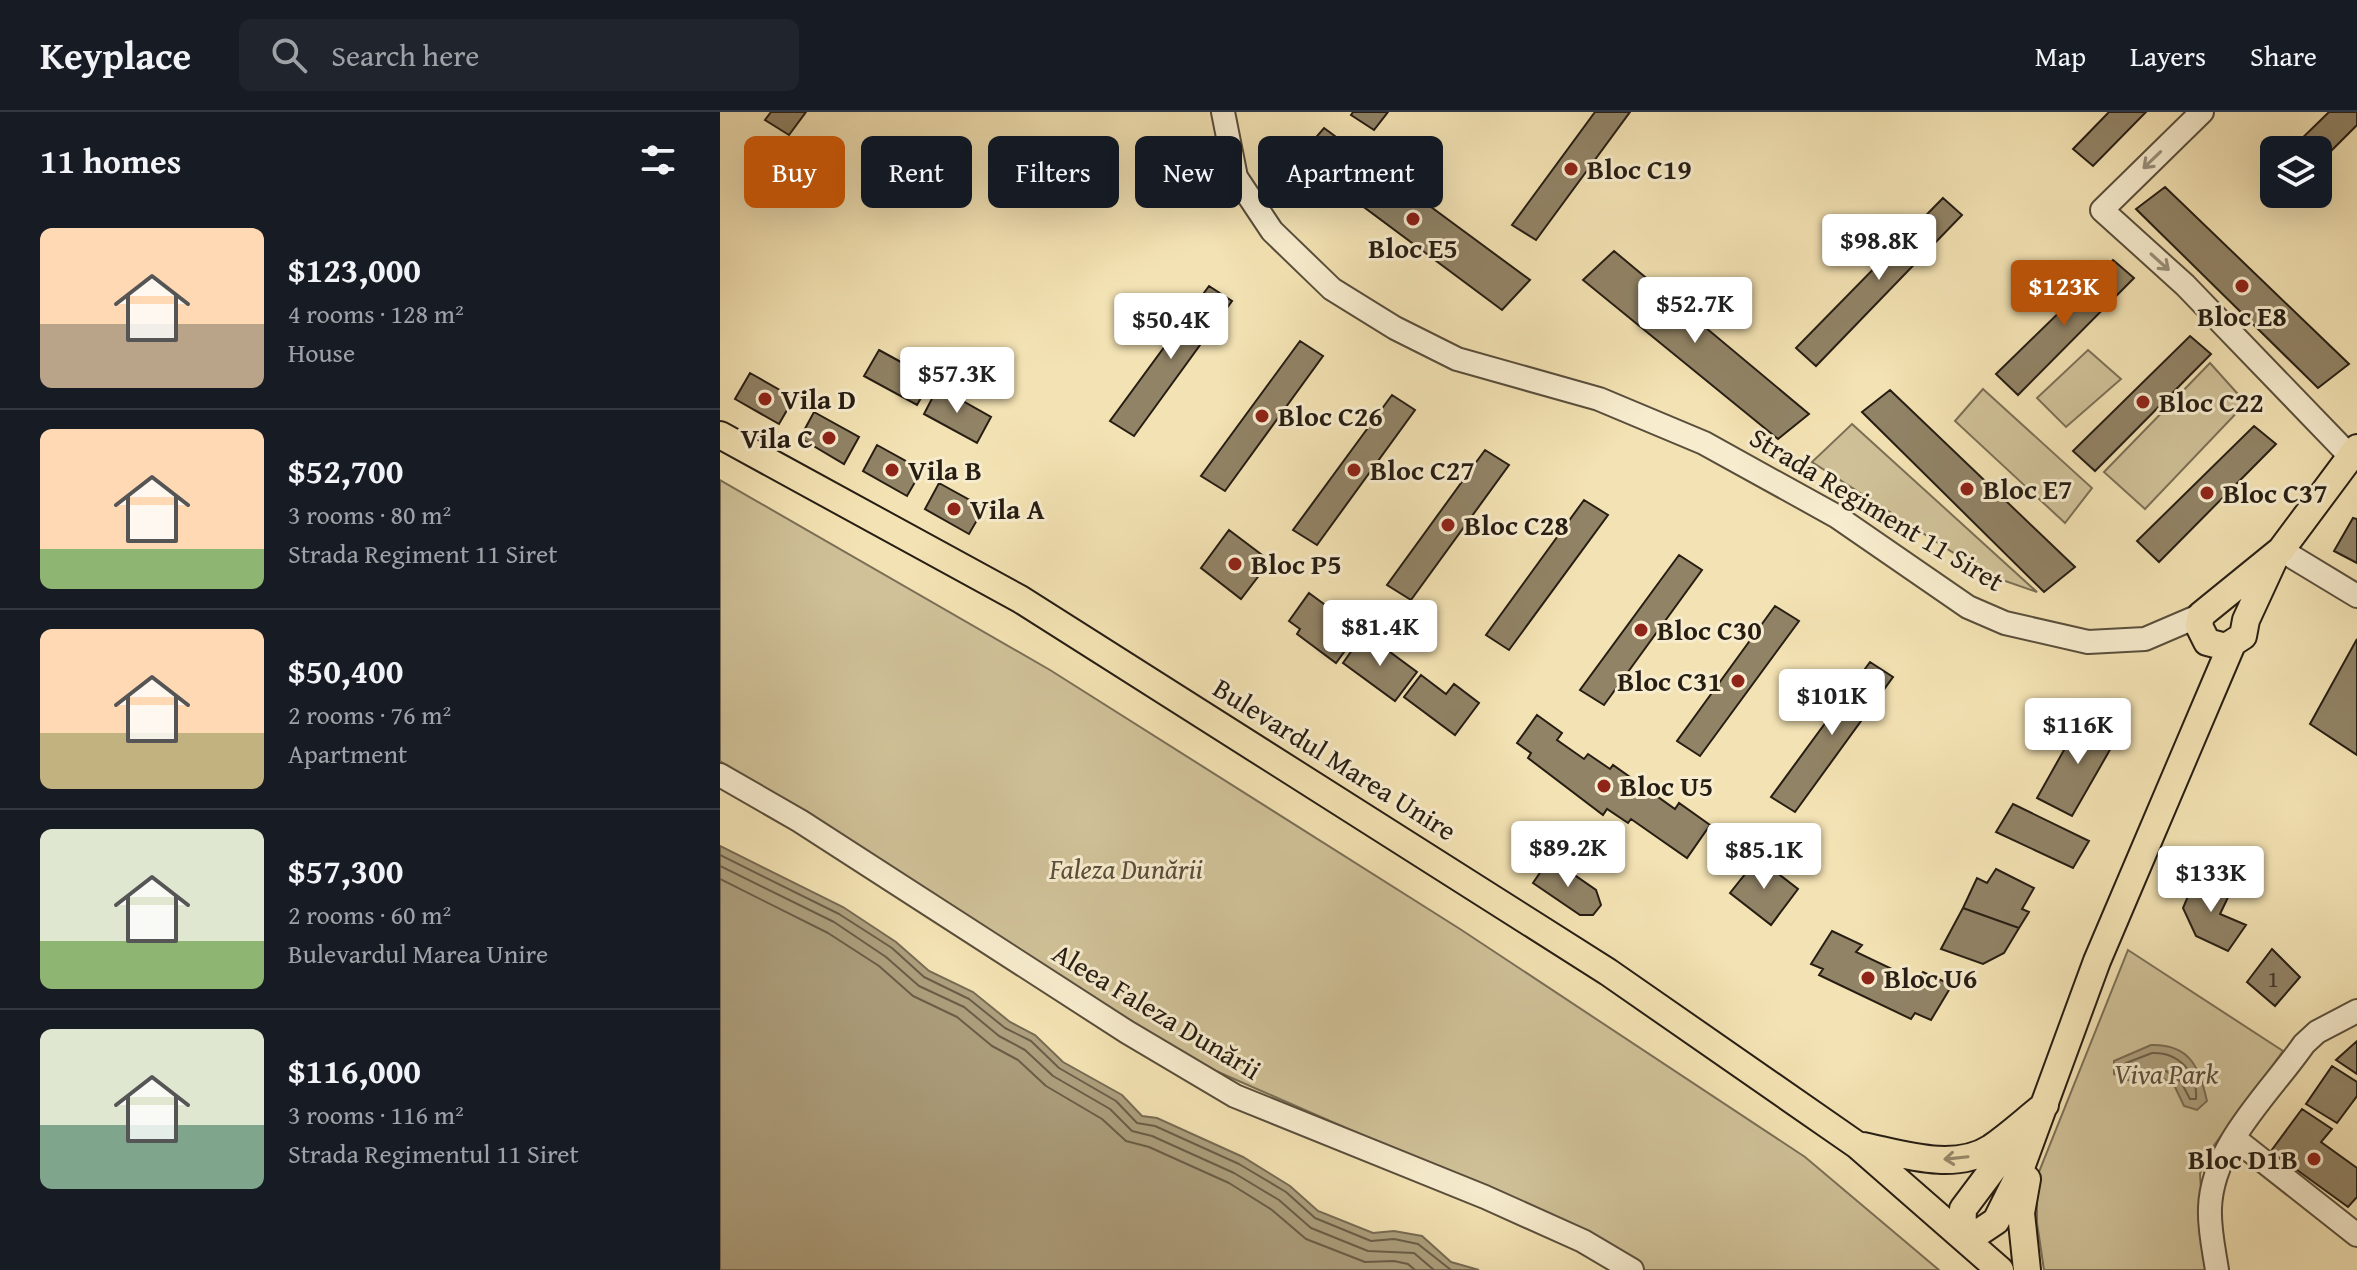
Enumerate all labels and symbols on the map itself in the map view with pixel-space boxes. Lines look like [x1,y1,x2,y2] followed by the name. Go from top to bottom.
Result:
[1587,148,1692,189] place label: Bloc C19
[2142,151,2162,169] one-way arrow
[1562,160,1580,178] marker: Bloc C19
[1404,210,1422,228] marker: Bloc E5
[1814,214,1944,282] pin: $98.8K
[1368,227,1458,268] place label: Bloc E5
[2150,253,2170,272] one-way arrow
[2008,260,2120,328] pin: $123K
[1630,277,1760,345] pin: $52.7K
[2233,277,2251,295] marker: Bloc E8
[1106,293,1236,361] pin: $50.4K
[2197,295,2287,336] place label: Bloc E8
[892,347,1022,415] pin: $57.3K
[781,378,856,419] place label: Vila D
[2159,381,2264,422] place label: Bloc C22
[756,390,774,408] marker: Vila D
[2134,393,2152,411] marker: Bloc C22
[1278,395,1383,436] place label: Bloc C26
[1253,407,1271,425] marker: Bloc C26
[1742,416,2012,601] street label: Strada Regiment 11 Siret
[741,417,813,458] place label: Vila C
[820,429,838,447] marker: Vila C
[908,449,982,490] place label: Vila B
[1370,449,1475,490] place label: Bloc C27
[883,461,901,479] marker: Vila B
[1345,461,1363,479] marker: Bloc C27
[1983,468,2072,509] place label: Bloc E7
[2223,472,2328,513] place label: Bloc C37
[1958,480,1976,498] marker: Bloc E7
[2198,484,2216,502] marker: Bloc C37
[970,488,1045,529] place label: Vila A
[945,500,963,518] marker: Vila A
[1464,504,1569,545] place label: Bloc C28
[1439,516,1457,534] marker: Bloc C28
[1251,543,1342,584] place label: Bloc P5
[1226,555,1244,573] marker: Bloc P5
[1315,600,1445,668] pin: $81.4K
[1657,609,1762,650] place label: Bloc C30
[1632,621,1650,639] marker: Bloc C30
[1617,660,1722,701] place label: Bloc C31
[1206,667,1465,850] street label: Bulevardul Marea Unire
[1776,669,1888,737] pin: $101K
[1729,672,1747,690] marker: Bloc C31
[2022,698,2134,766] pin: $116K
[1620,765,1713,806] place label: Bloc U5
[1595,777,1613,795] marker: Bloc U5
[1503,821,1633,889] pin: $89.2K
[1699,823,1829,891] pin: $85.1K
[2155,846,2267,914] pin: $133K
[1048,848,1203,889] park label: Faleza Dunării
[1045,932,1270,1089] street label: Aleea Faleza Dunării
[1884,957,1977,998] place label: Bloc U6
[2267,961,2279,996] house number: 1
[1859,969,1877,987] marker: Bloc U6
[2114,1053,2219,1094] park label: Viva Park
[2188,1138,2298,1179] place label: Bloc D1B
[1943,1150,1970,1165] one-way arrow
[2305,1150,2323,1168] marker: Bloc D1B

